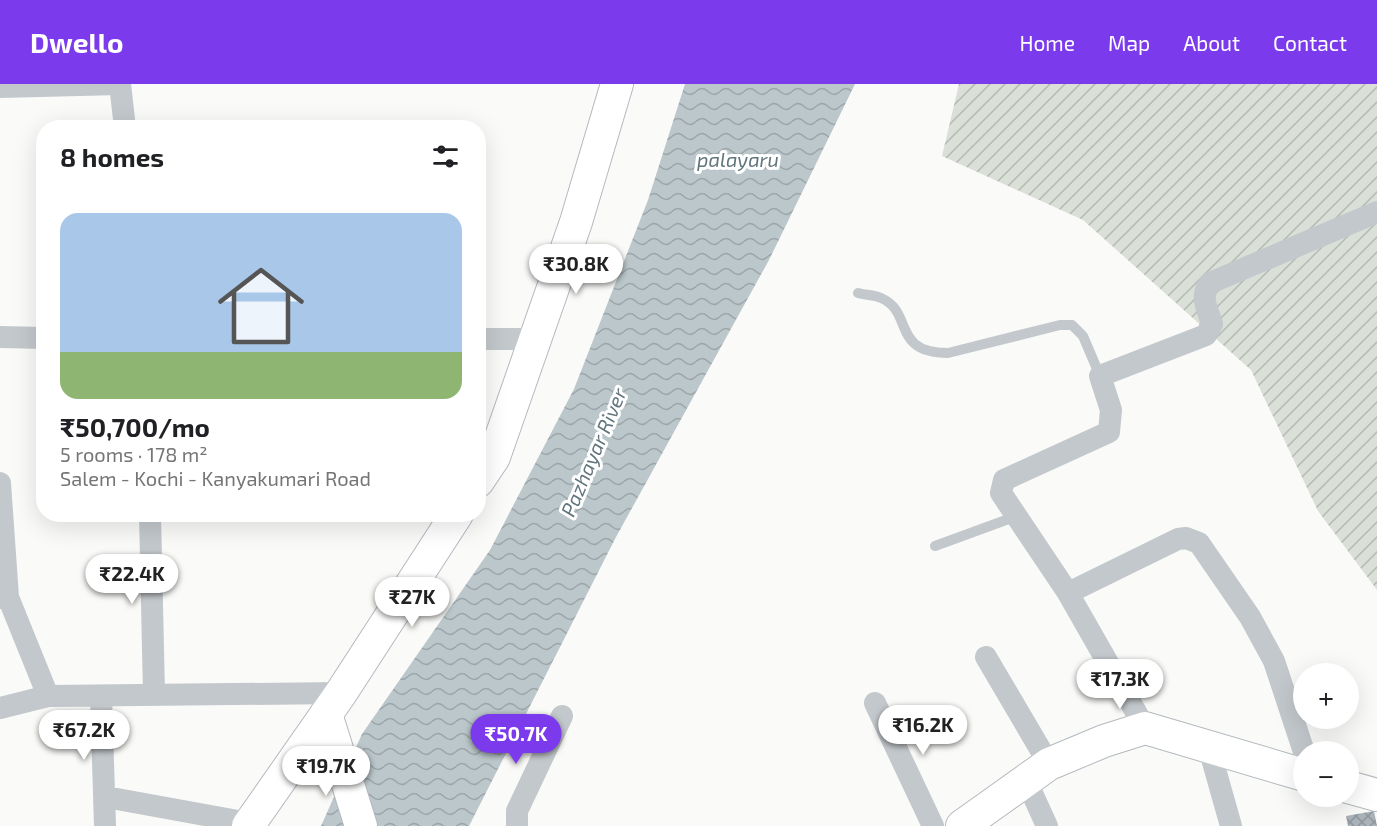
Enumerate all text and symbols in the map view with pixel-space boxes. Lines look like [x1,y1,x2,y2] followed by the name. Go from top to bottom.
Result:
[30,25,123,59] text: Dwello
[1019,30,1075,55] text: Home
[1108,30,1150,55] text: Map
[1183,30,1240,55] text: About
[1273,30,1347,55] text: Contact
[429,140,462,173] icon: filters
[60,141,164,172] text: 8 homes
[697,147,779,172] water label: palayaru
[527,244,625,295] pin: ₹30.8K
[543,251,609,275] text: ₹30.8K
[207,252,315,360] icon: home
[555,383,632,520] water label: Pazhayar River
[60,411,210,442] text: ₹50,700/mo
[60,442,208,466] text: 5 rooms · 178 m²
[60,466,371,490] text: Salem - Kochi - Kanyakumari Road
[83,554,181,605] pin: ₹22.4K
[99,561,165,585] text: ₹22.4K
[376,577,448,628] pin: ₹27K
[389,584,435,608] text: ₹27K
[1071,659,1169,710] pin: ₹17.3K
[1293,663,1359,807] map controls
[1293,663,1359,729] button: +
[1090,666,1150,690] text: ₹17.3K
[874,705,972,756] pin: ₹16.2K
[35,710,133,761] pin: ₹67.2K
[892,712,954,736] text: ₹16.2K
[467,714,565,765] pin: ₹50.7K
[53,717,115,741] text: ₹67.2K
[485,721,547,745] text: ₹50.7K
[1293,741,1359,807] button: −
[277,746,375,797] pin: ₹19.7K
[296,753,356,777] text: ₹19.7K

